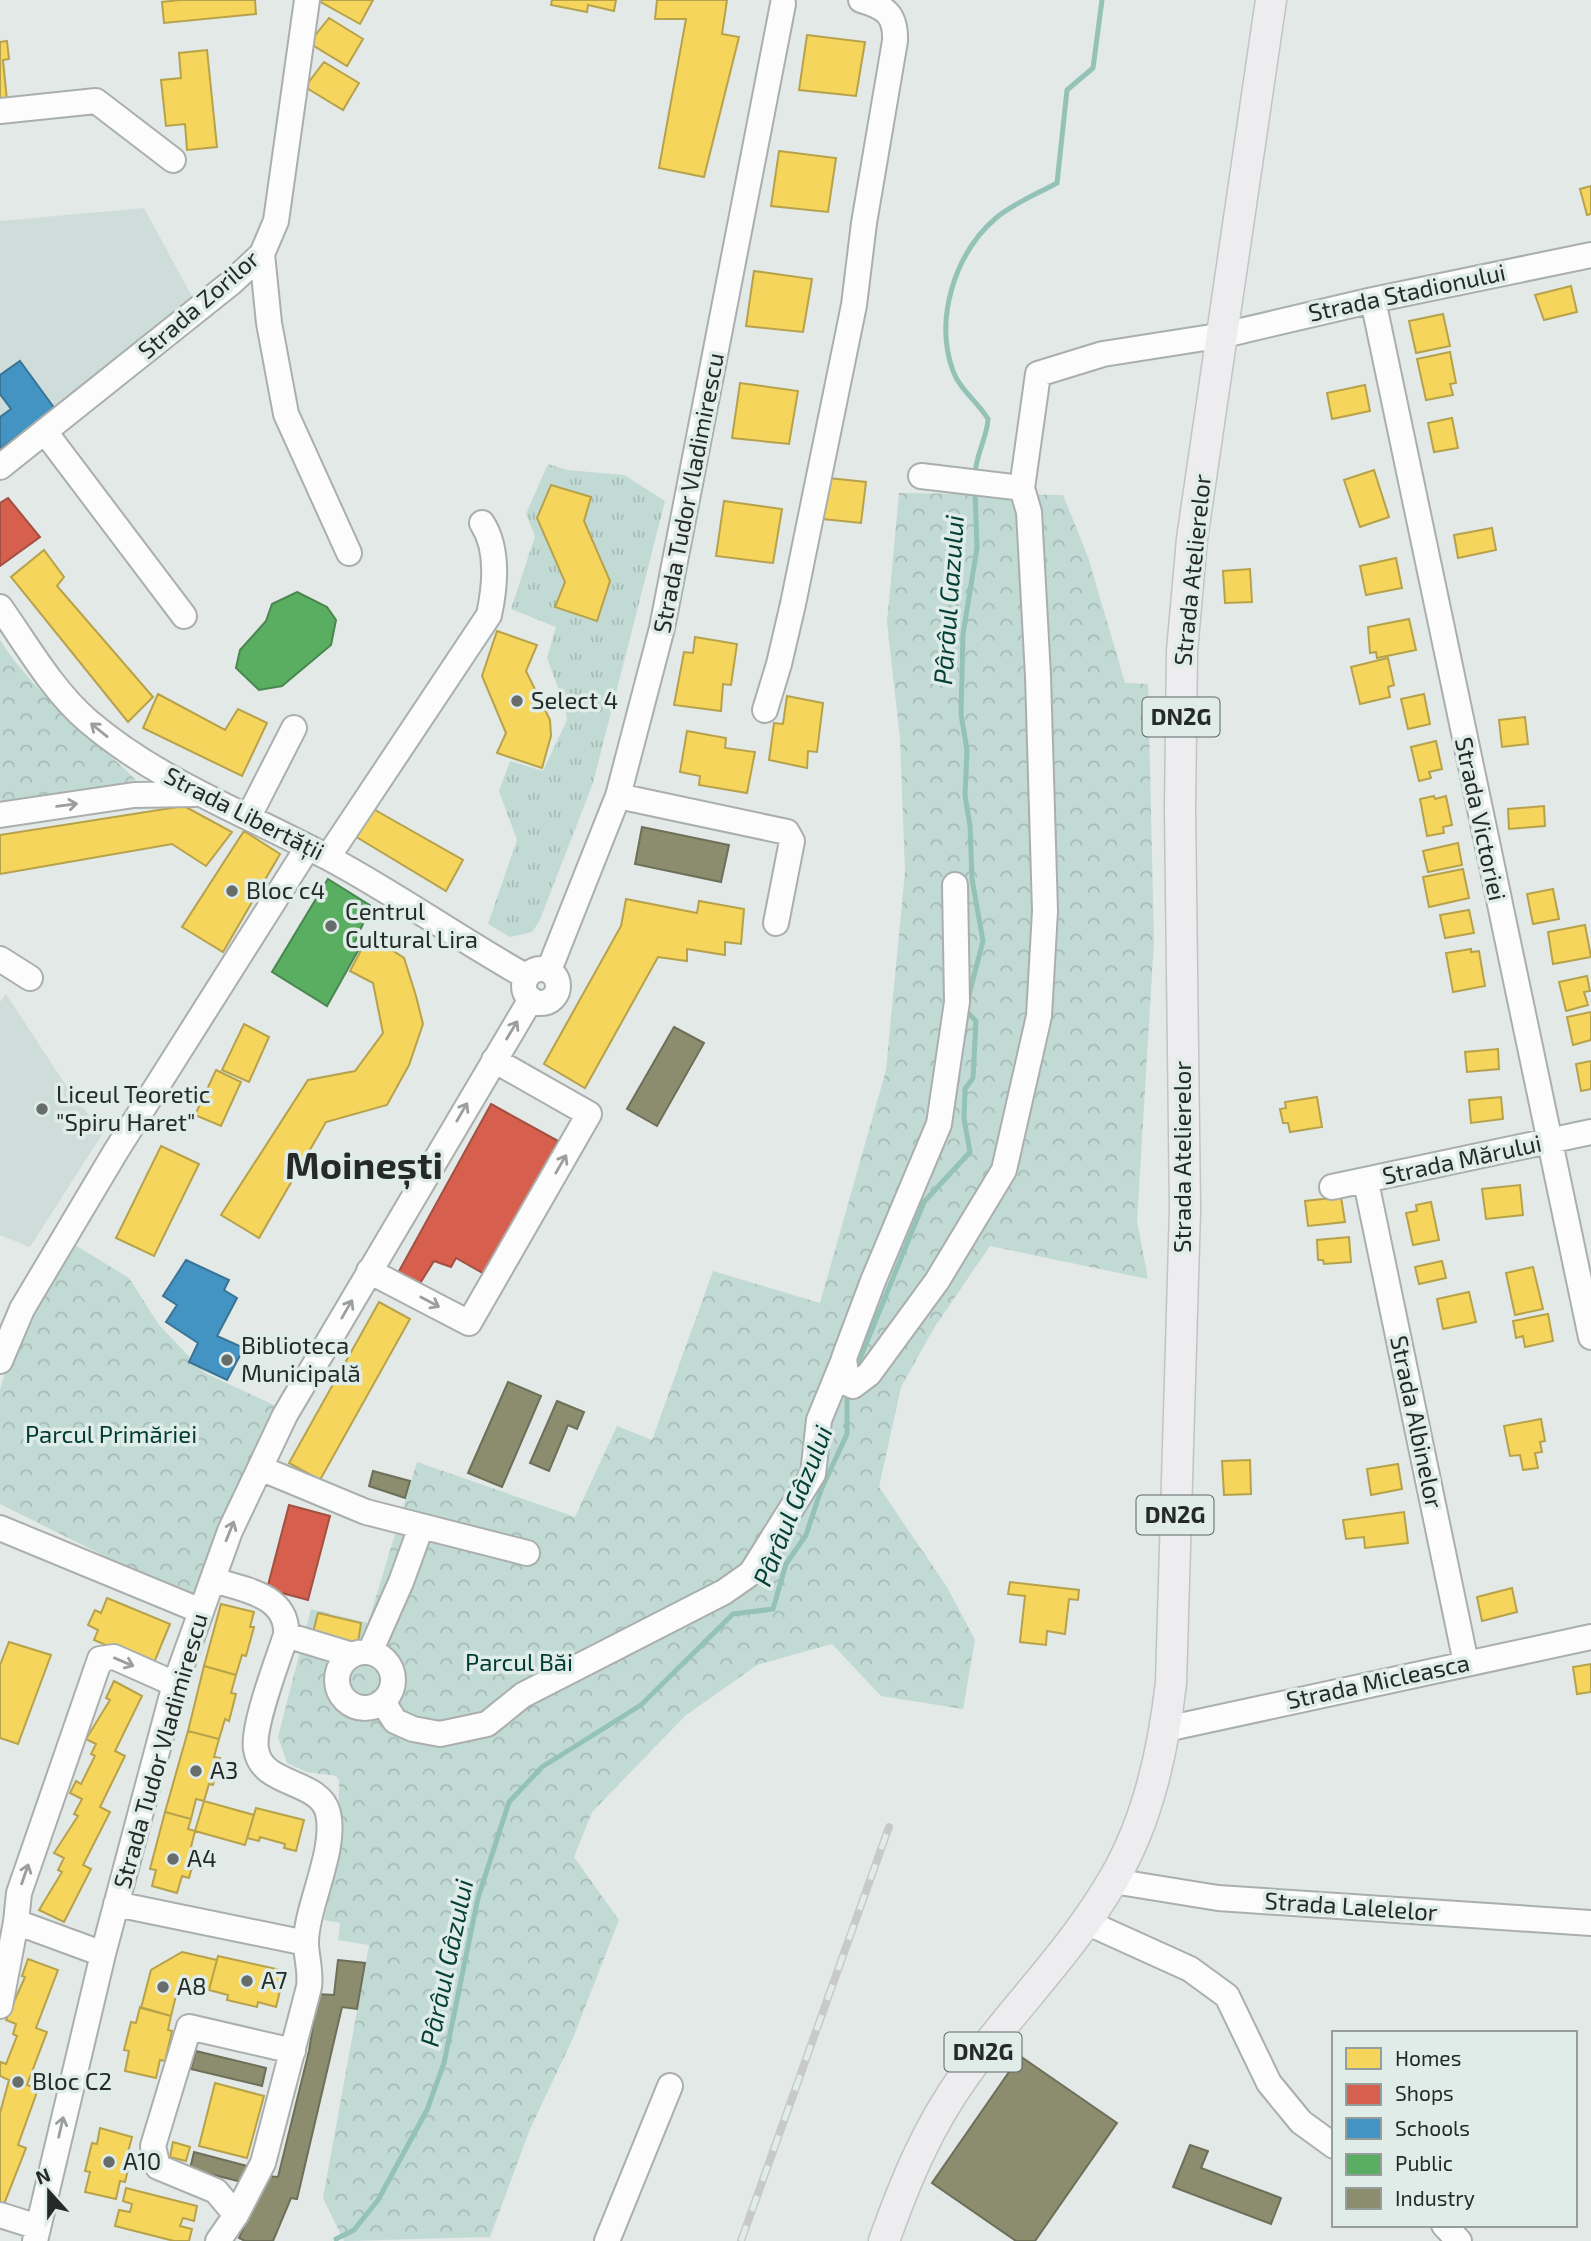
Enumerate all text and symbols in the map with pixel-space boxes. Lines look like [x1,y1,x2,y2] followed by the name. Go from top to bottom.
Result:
[132,243,265,364] street label: Strada Zorilor
[1305,256,1508,327] street label: Strada Stadionului
[646,350,729,635] street label: Strada Tudor Vladimirescu
[1167,472,1216,667] street label: Strada Atelierelor
[926,514,969,686] water label: Pârâul Gazului
[531,685,618,714] place label: Select 4
[509,693,525,709] marker: Select 4
[1142,698,1220,736] road number: DN2G
[90,722,108,737] one-way arrow
[1450,734,1513,903] street label: Strada Victoriei
[159,760,329,867] street label: Strada Libertății
[56,798,78,811] one-way arrow
[246,875,325,904] place label: Bloc c4
[224,883,240,899] marker: Bloc c4
[345,896,478,953] place label: Centrul Cultural Lira
[323,918,339,934] marker: Centrul Cultural Lira
[505,1020,519,1040] one-way arrow
[1167,1061,1196,1253] street label: Strada Atelierelor
[56,1079,211,1136] place label: Liceul Teoretic "Spiru Haret"
[34,1101,50,1117] marker: Liceul Teoretic "Spiru Haret"
[455,1103,469,1123] one-way arrow
[1380,1128,1544,1190] street label: Strada Mărului
[285,1141,443,1190] district label: Moinești
[554,1154,568,1174] one-way arrow
[419,1296,440,1310] one-way arrow
[341,1299,355,1319] one-way arrow
[241,1330,361,1387] place label: Biblioteca Municipală
[1385,1333,1450,1511] street label: Strada Albinelor
[219,1352,235,1368] marker: Biblioteca Municipală
[25,1419,197,1448] park label: Parcul Primăriei
[745,1421,838,1590] water label: Pârâul Gâzului
[1136,1496,1214,1534] road number: DN2G
[225,1521,238,1543] one-way arrow
[106,1610,213,1892] street label: Strada Tudor Vladimirescu
[465,1647,573,1676] park label: Parcul Băi
[1283,1647,1472,1714] street label: Strada Micleasca
[113,1656,134,1669] one-way arrow
[210,1755,238,1784] place label: A3
[188,1763,204,1779] marker: A3
[187,1843,217,1872] place label: A4
[165,1851,181,1867] marker: A4
[20,1863,32,1885] one-way arrow
[413,1876,478,2049] water label: Pârâul Gâzului
[1264,1885,1439,1926] street label: Strada Lalelelor
[261,1965,288,1994] place label: A7
[177,1971,207,2000] place label: A8
[239,1973,255,1989] marker: A7
[155,1979,171,1995] marker: A8
[1332,2031,1577,2227] legend
[944,2033,1021,2072] road number: DN2G
[1395,2045,1461,2070] text: Homes
[32,2066,112,2095] place label: Bloc C2
[10,2074,26,2090] marker: Bloc C2
[1395,2080,1454,2105] text: Shops
[1395,2115,1470,2140] text: Schools
[55,2116,68,2139] one-way arrow
[123,2146,161,2175] place label: A10
[1395,2150,1453,2175] text: Public
[101,2154,117,2170] marker: A10
[14,2157,84,2227] north arrow
[32,2162,53,2189] text: N
[1395,2185,1475,2210] text: Industry

